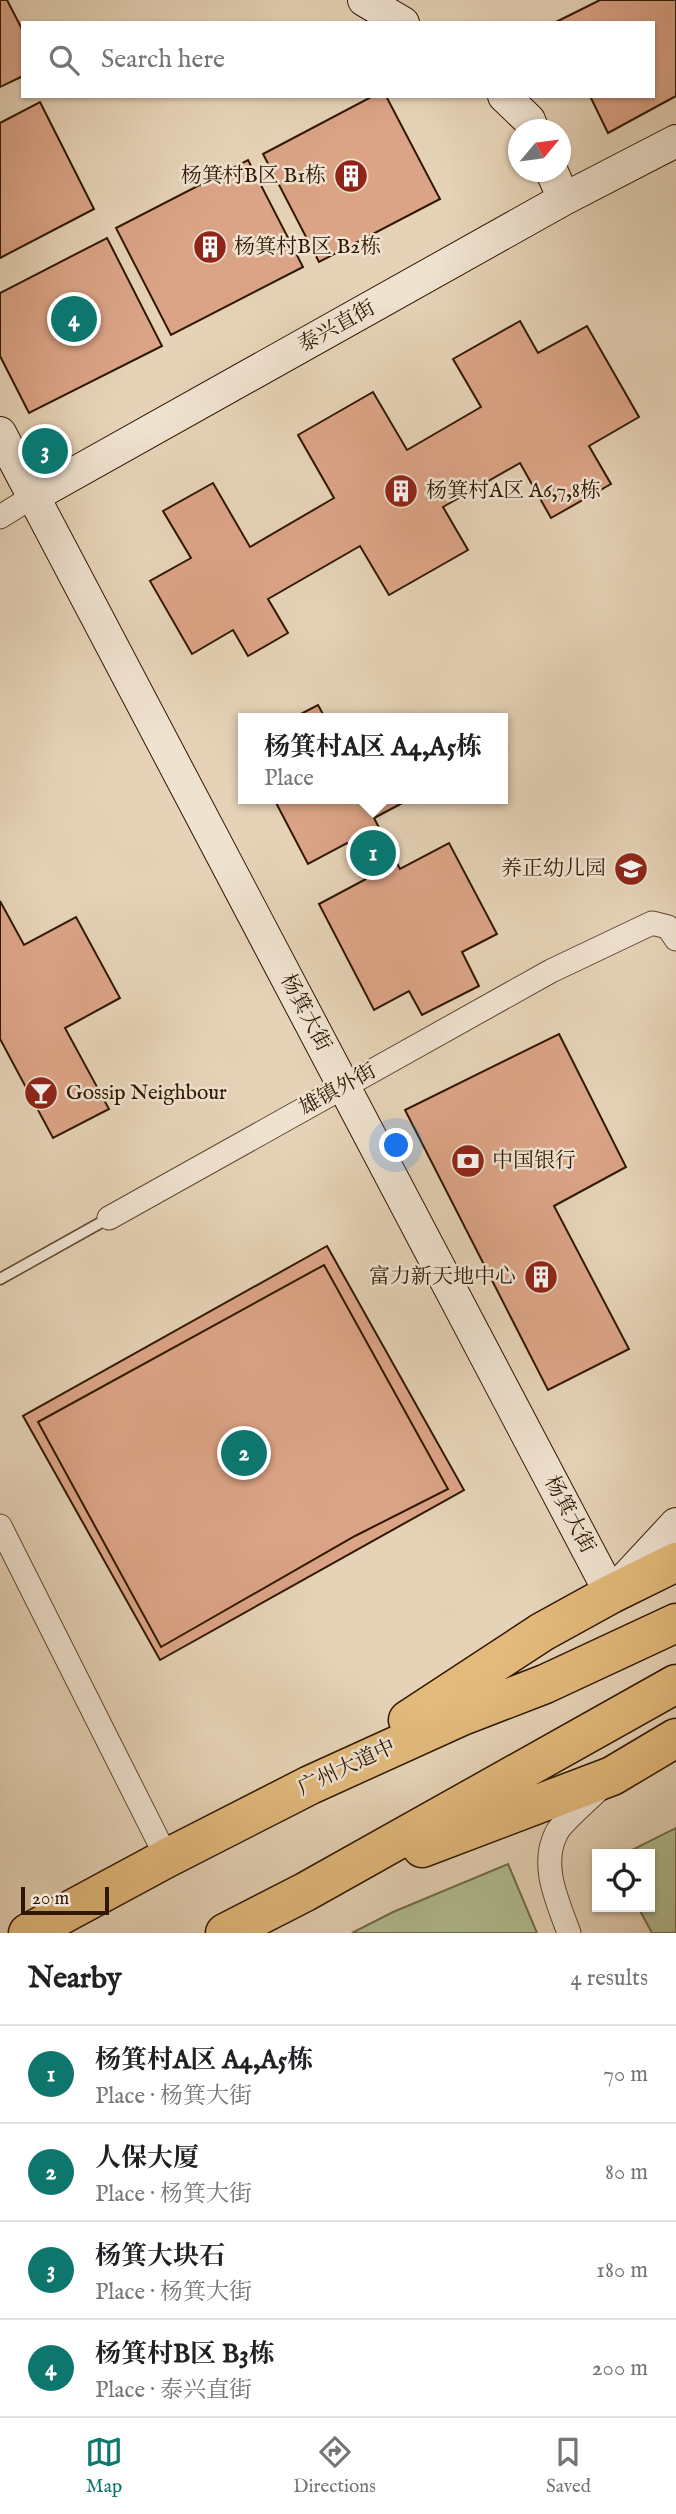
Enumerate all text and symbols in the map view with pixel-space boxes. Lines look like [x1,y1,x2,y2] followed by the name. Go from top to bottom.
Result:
[21,21,655,98] search box
[45,41,83,79] icon: search
[101,43,225,76] text: Search here
[508,119,571,182] north arrow
[332,157,370,195] building icon: 杨箕村B区 B1栋
[181,163,326,190] place label: 杨箕村B区 B1栋
[191,228,229,266] building icon: 杨箕村B区 B2栋
[234,234,381,261] place label: 杨箕村B区 B2栋
[51,293,97,345] pin: 4
[294,295,380,359] street label: 泰兴直街
[22,425,68,477] pin: 3
[382,472,420,510] building icon: 杨箕村A区 A6,7,8栋
[426,478,601,505] place label: 杨箕村A区 A6,7,8栋
[238,713,508,804] popup
[264,731,482,764] text: 杨箕村A区 A4,A5栋
[264,764,314,793] text: Place
[350,827,396,879] pin: 1
[612,850,650,888] school or university icon: 养正幼儿园
[501,856,606,883] place label: 养正幼儿园
[273,970,337,1056] street label: 杨箕大街
[295,1058,381,1122] street label: 雄镇外街
[22,1074,60,1112] bar icon: Gossip Neighbour
[66,1080,227,1107] place label: Gossip Neighbour
[379,1128,413,1162] your location
[449,1142,487,1180] bank icon: 中国银行
[492,1148,576,1175] place label: 中国银行
[522,1258,560,1296] building icon: 富力新天地中心
[369,1264,516,1291] place label: 富力新天地中心
[221,1427,267,1479] pin: 2
[537,1472,601,1558] street label: 杨箕大街
[294,1734,400,1802] street label: 广州大道中
[592,1849,655,1912] map controls
[592,1849,655,1912] button: locate
[21,1884,108,1916] scale bar
[32,1887,69,1911] text: 20 m
[28,1960,121,1998] text: Nearby
[570,1964,648,1993] text: 4 results
[95,2044,313,2077] text: 杨箕村A区 A4,A5栋
[47,2060,55,2089] text: 1
[603,2060,648,2089] text: 70 m
[95,2082,252,2111] text: Place · 杨箕大街
[95,2142,199,2175] text: 人保大厦
[46,2158,56,2187] text: 2
[605,2158,648,2187] text: 80 m
[95,2180,252,2209] text: Place · 杨箕大街
[95,2240,225,2273] text: 杨箕大块石
[47,2256,55,2285] text: 3
[596,2256,648,2285] text: 180 m
[95,2278,252,2307] text: Place · 杨箕大街
[95,2338,275,2371] text: 杨箕村B区 B3栋
[45,2354,57,2383] text: 4
[592,2354,648,2383] text: 200 m
[95,2376,252,2405] text: Place · 泰兴直街
[85,2433,123,2499] tab: Map
[293,2433,376,2499] tab: Directions
[546,2433,591,2499] tab: Saved

